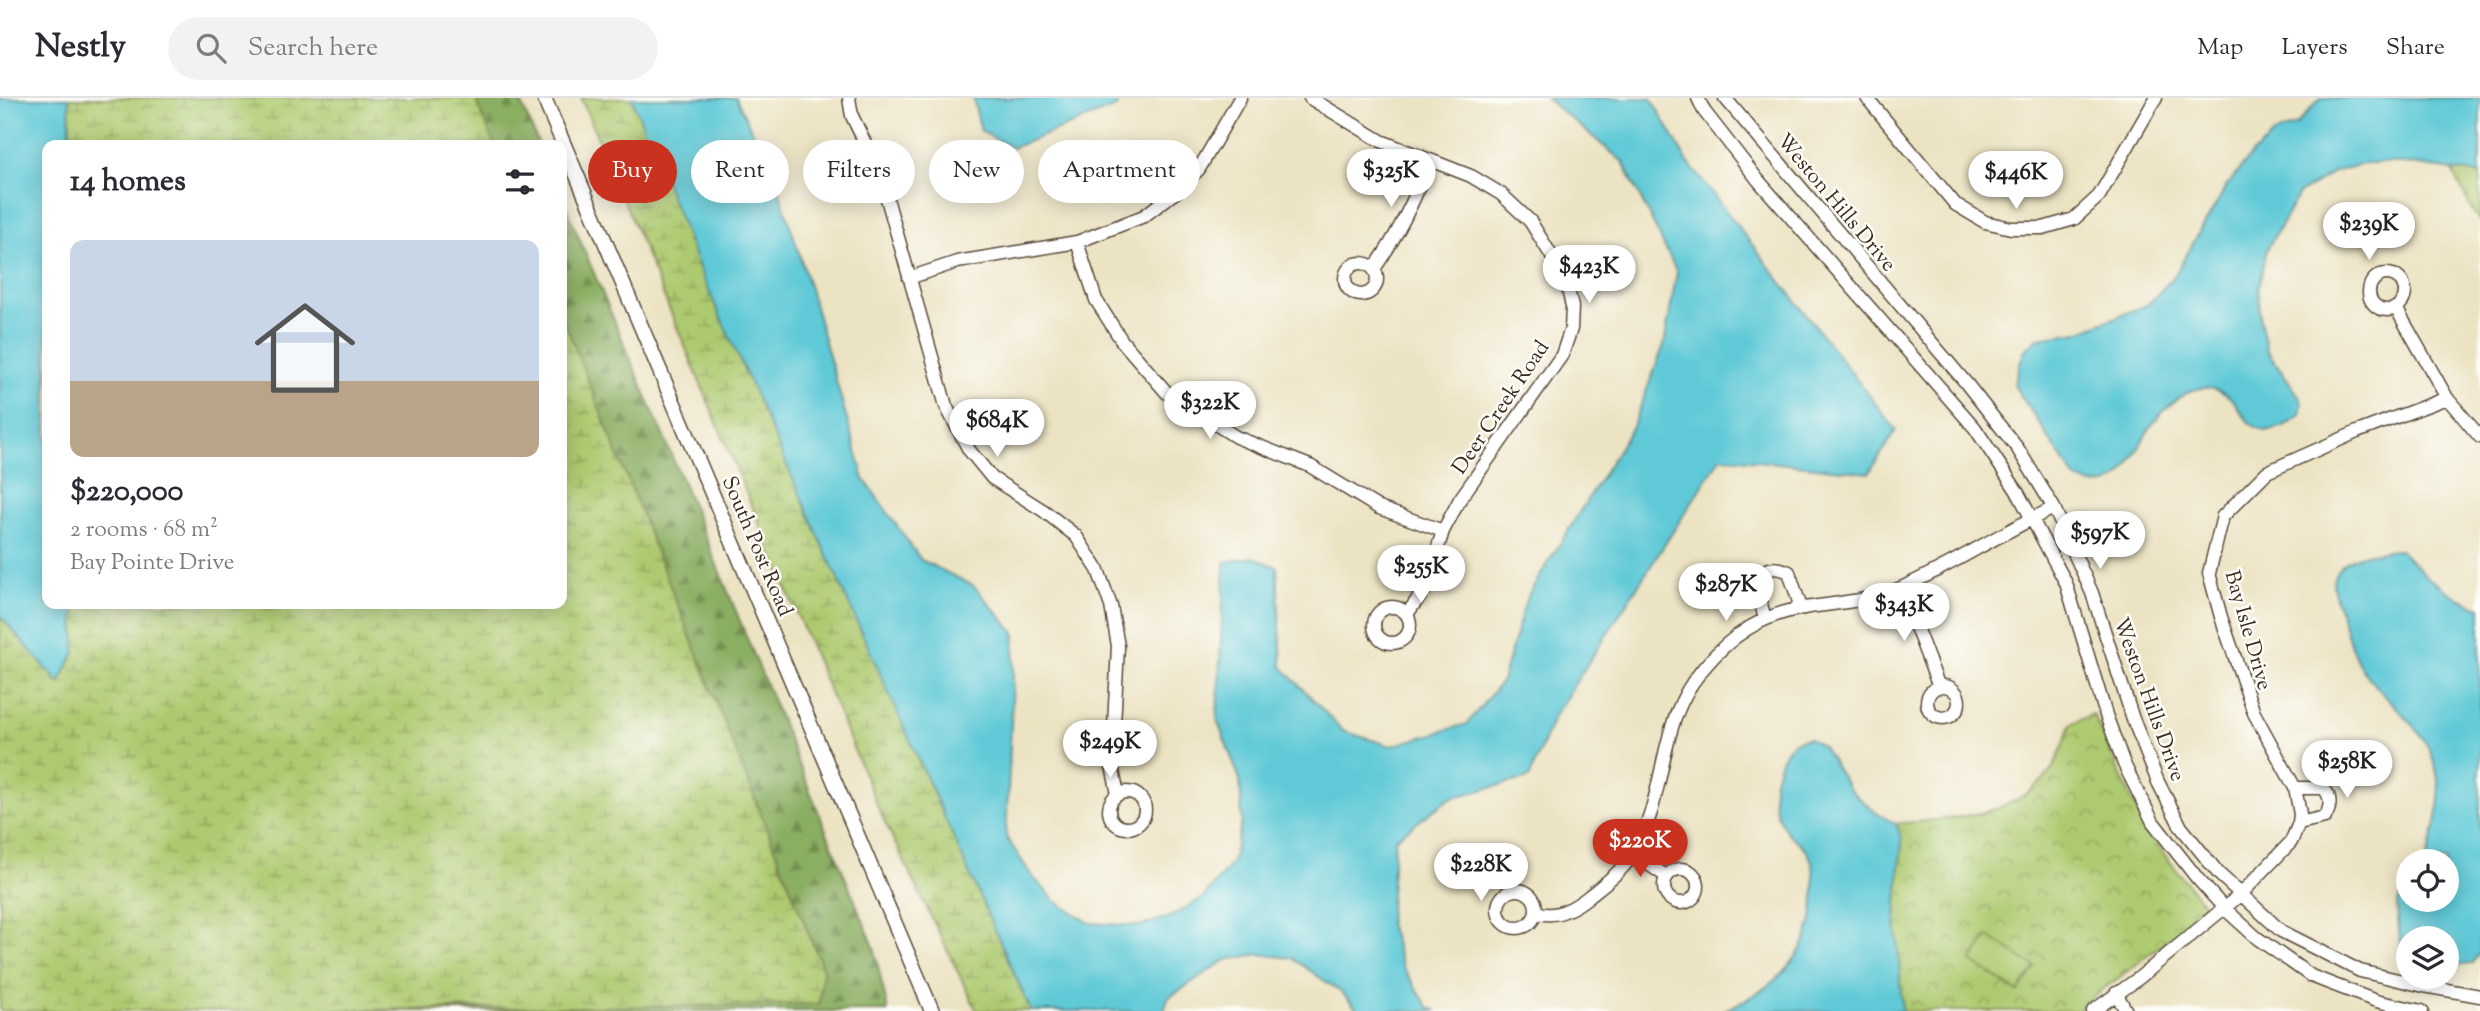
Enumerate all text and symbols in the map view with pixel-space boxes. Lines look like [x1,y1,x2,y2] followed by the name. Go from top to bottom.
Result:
[168,17,658,80] search box
[35,24,126,72] text: Nestly
[192,29,230,67] icon: search
[248,30,378,67] text: Search here
[2197,31,2243,65] text: Map
[2281,31,2348,65] text: Layers
[2386,31,2445,65] text: Share
[1769,128,1902,279] street label: Weston Hills Drive
[588,140,677,203] chip: Buy
[691,140,789,203] chip: Rent
[803,140,915,203] chip: Filters
[929,140,1024,203] chip: New
[1038,140,1200,203] chip: Apartment
[1342,150,1440,209] pin: $325K
[1967,152,2065,211] pin: $446K
[1363,155,1419,188] text: $325K
[1984,157,2048,190] text: $446K
[70,161,186,204] text: 14 homes
[501,163,539,201] icon: filters
[2320,202,2418,262] pin: $239K
[2339,208,2399,241] text: $239K
[1540,246,1638,305] pin: $423K
[1559,251,1619,284] text: $423K
[242,285,368,411] icon: home
[1446,335,1558,481] street label: Deer Creek Road
[1161,382,1259,441] pin: $322K
[1180,387,1240,420] text: $322K
[948,400,1046,459] pin: $684K
[965,405,1029,438] text: $684K
[70,471,183,514] text: $220,000
[713,472,799,622] street label: South Post Road
[2051,512,2149,571] pin: $597K
[70,514,218,547] text: 2 rooms · 68 m²
[2070,517,2130,550] text: $597K
[1372,546,1470,605] pin: $255K
[70,547,234,580] text: Bay Pointe Drive
[1393,551,1449,584] text: $255K
[1677,564,1775,623] pin: $287K
[2216,567,2278,694] street label: Bay Isle Drive
[1695,569,1757,602] text: $287K
[1855,584,1953,643] pin: $343K
[1874,589,1934,622] text: $343K
[2105,614,2192,786] street label: Weston Hills Drive
[1061,720,1159,780] pin: $249K
[1079,726,1141,759] text: $249K
[2298,740,2396,800] pin: $258K
[2317,746,2377,779] text: $258K
[1591,820,1689,879] pin: $220K
[1609,825,1671,858] text: $220K
[1432,844,1530,903] pin: $228K
[1450,849,1512,882] text: $228K
[2396,849,2459,989] map controls
[2396,849,2459,912] button: locate
[2396,926,2459,989] button: layers

